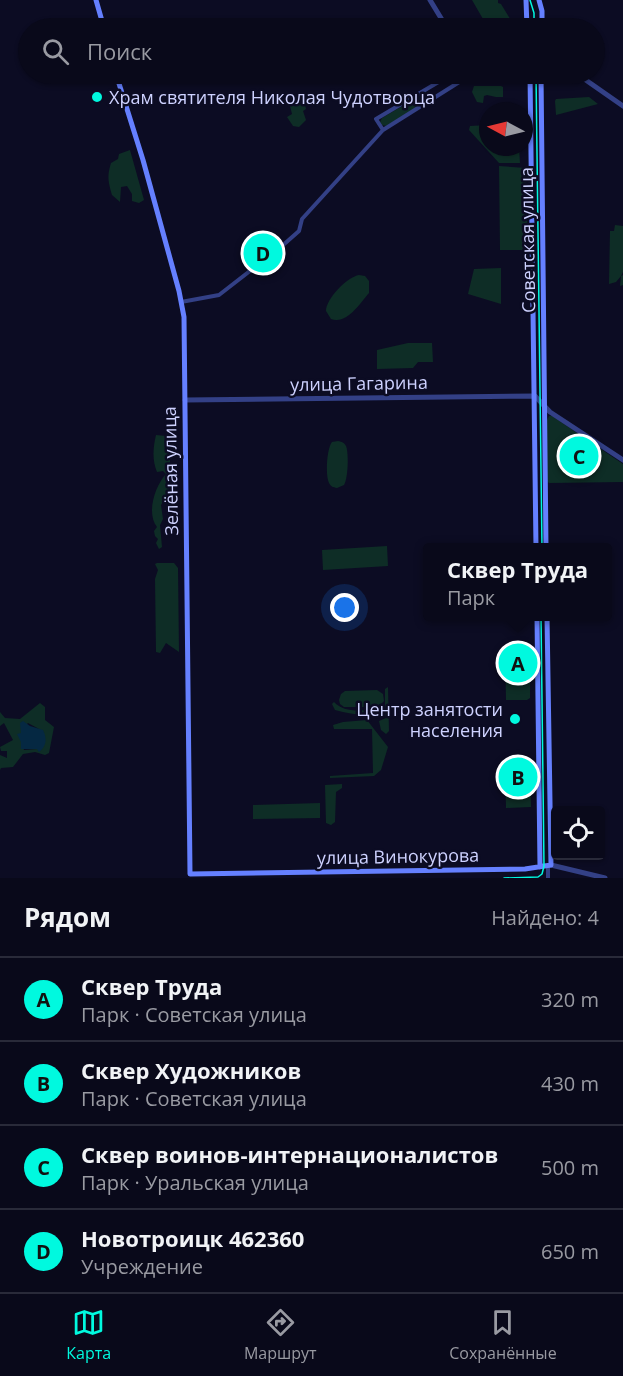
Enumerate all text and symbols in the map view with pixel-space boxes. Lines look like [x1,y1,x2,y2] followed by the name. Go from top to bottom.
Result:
[18,18,605,84] search box
[39,35,72,68] icon: search
[87,36,152,66] text: Поиск
[109,85,435,109] place label: Храм святителя Николая Чудотворца
[90,90,104,104] marker: Храм святителя Николая Чудотворца
[479,102,533,156] north arrow
[514,167,540,313] street label: Советская улица
[244,230,282,276] pin: D
[290,370,428,396] street label: улица Гагарина
[157,406,183,536] street label: Зелёная улица
[560,434,598,478] pin: C
[423,543,612,621] popup
[447,554,588,584] text: Сквер Труда
[447,584,495,611] text: Парк
[330,593,359,622] your location
[498,640,538,686] pin: A
[356,697,503,742] place label: Центр занятости населения
[508,712,522,726] marker: Центр занятости населения
[498,754,538,800] pin: B
[551,806,605,860] map controls
[551,806,605,860] button: locate
[317,843,479,869] street label: улица Винокурова
[24,899,111,935] text: Рядом
[491,904,599,931] text: Найдено: 4
[81,971,222,1001] text: Сквер Труда
[37,986,50,1013] text: A
[541,986,599,1013] text: 320 m
[81,1001,307,1028] text: Парк · Советская улица
[81,1055,301,1085] text: Сквер Художников
[37,1070,50,1097] text: B
[541,1070,599,1097] text: 430 m
[81,1085,307,1112] text: Парк · Советская улица
[81,1139,498,1169] text: Сквер воинов-интернационалистов
[37,1154,50,1181] text: C
[541,1154,599,1181] text: 500 m
[81,1169,309,1196] text: Парк · Уральская улица
[81,1223,304,1253] text: Новотроицк 462360
[36,1238,51,1265] text: D
[541,1238,599,1265] text: 650 m
[81,1253,203,1280] text: Учреждение
[66,1306,111,1364] tab: Карта
[244,1306,317,1364] tab: Маршрут
[449,1306,557,1364] tab: Сохранённые

